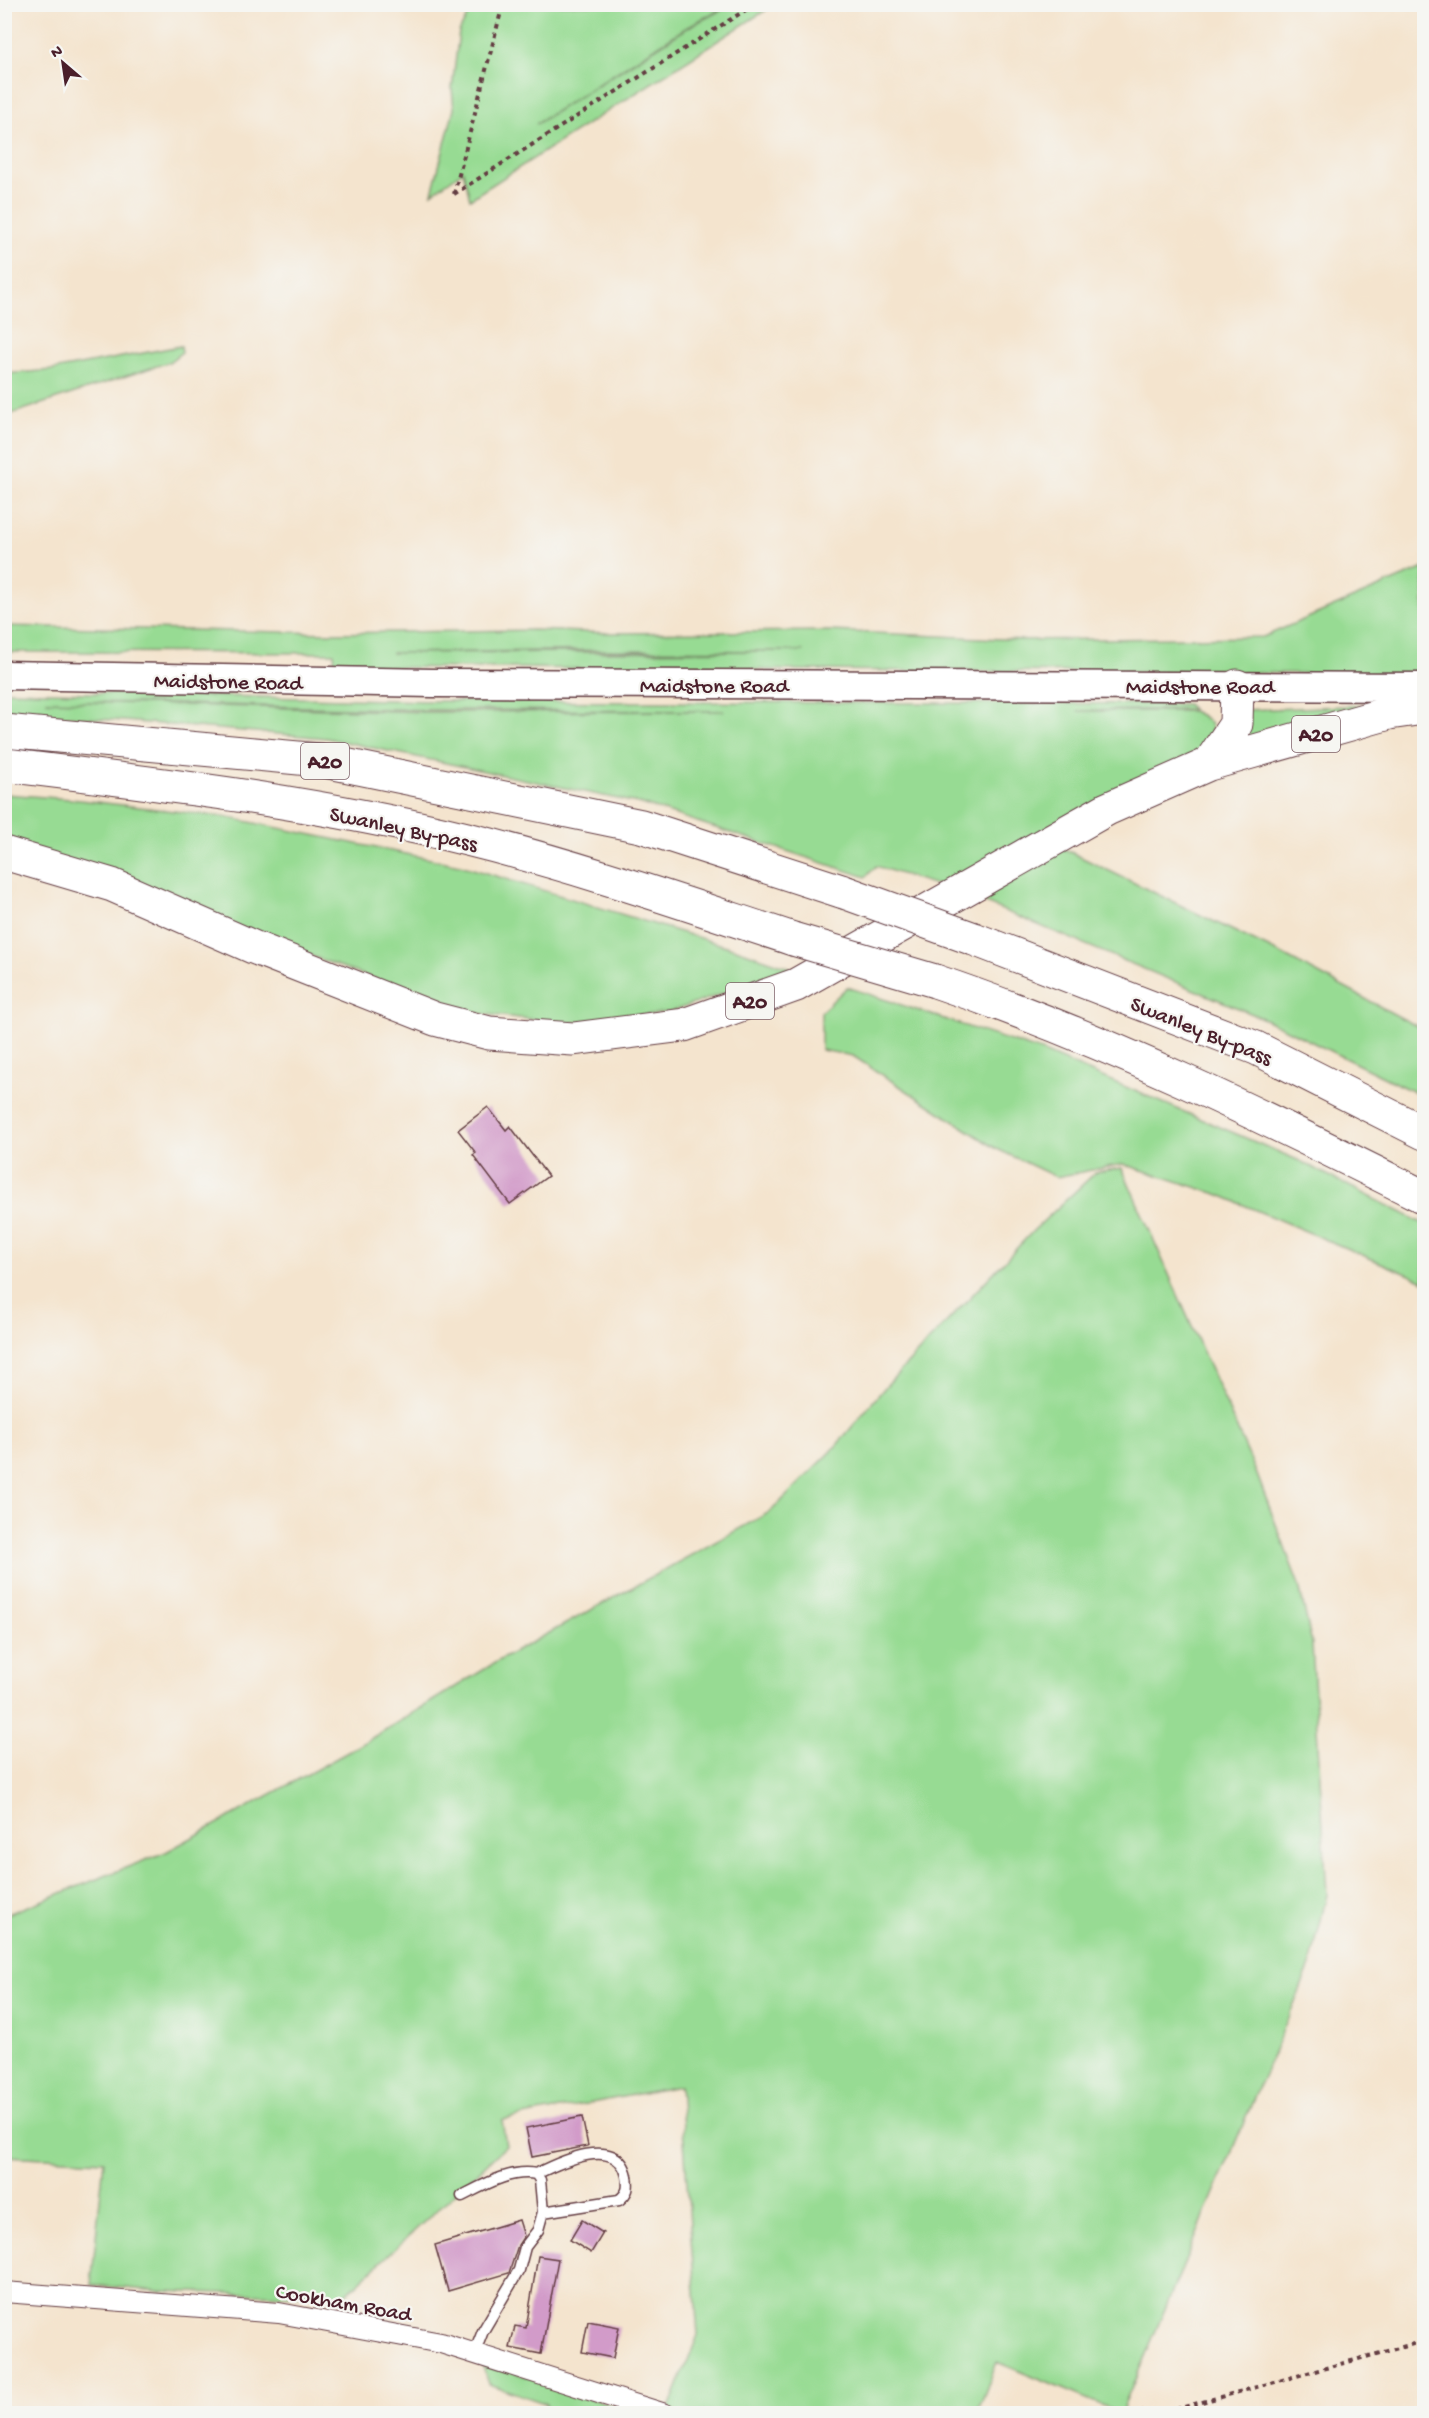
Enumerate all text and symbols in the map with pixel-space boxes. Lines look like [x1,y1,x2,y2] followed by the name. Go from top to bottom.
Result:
[33,33,93,93] north arrow
[48,42,67,64] text: N
[153,670,305,698] street label: Maidstone Road
[640,675,790,701] street label: Maidstone Road
[1126,676,1276,702] street label: Maidstone Road
[1292,716,1340,752] road number: A20
[301,743,349,779] road number: A20
[327,803,480,859] street label: Swanley By-pass
[726,983,774,1019] road number: A20
[1126,992,1276,1073] street label: Swanley By-pass
[273,2280,415,2330] street label: Cookham Road

